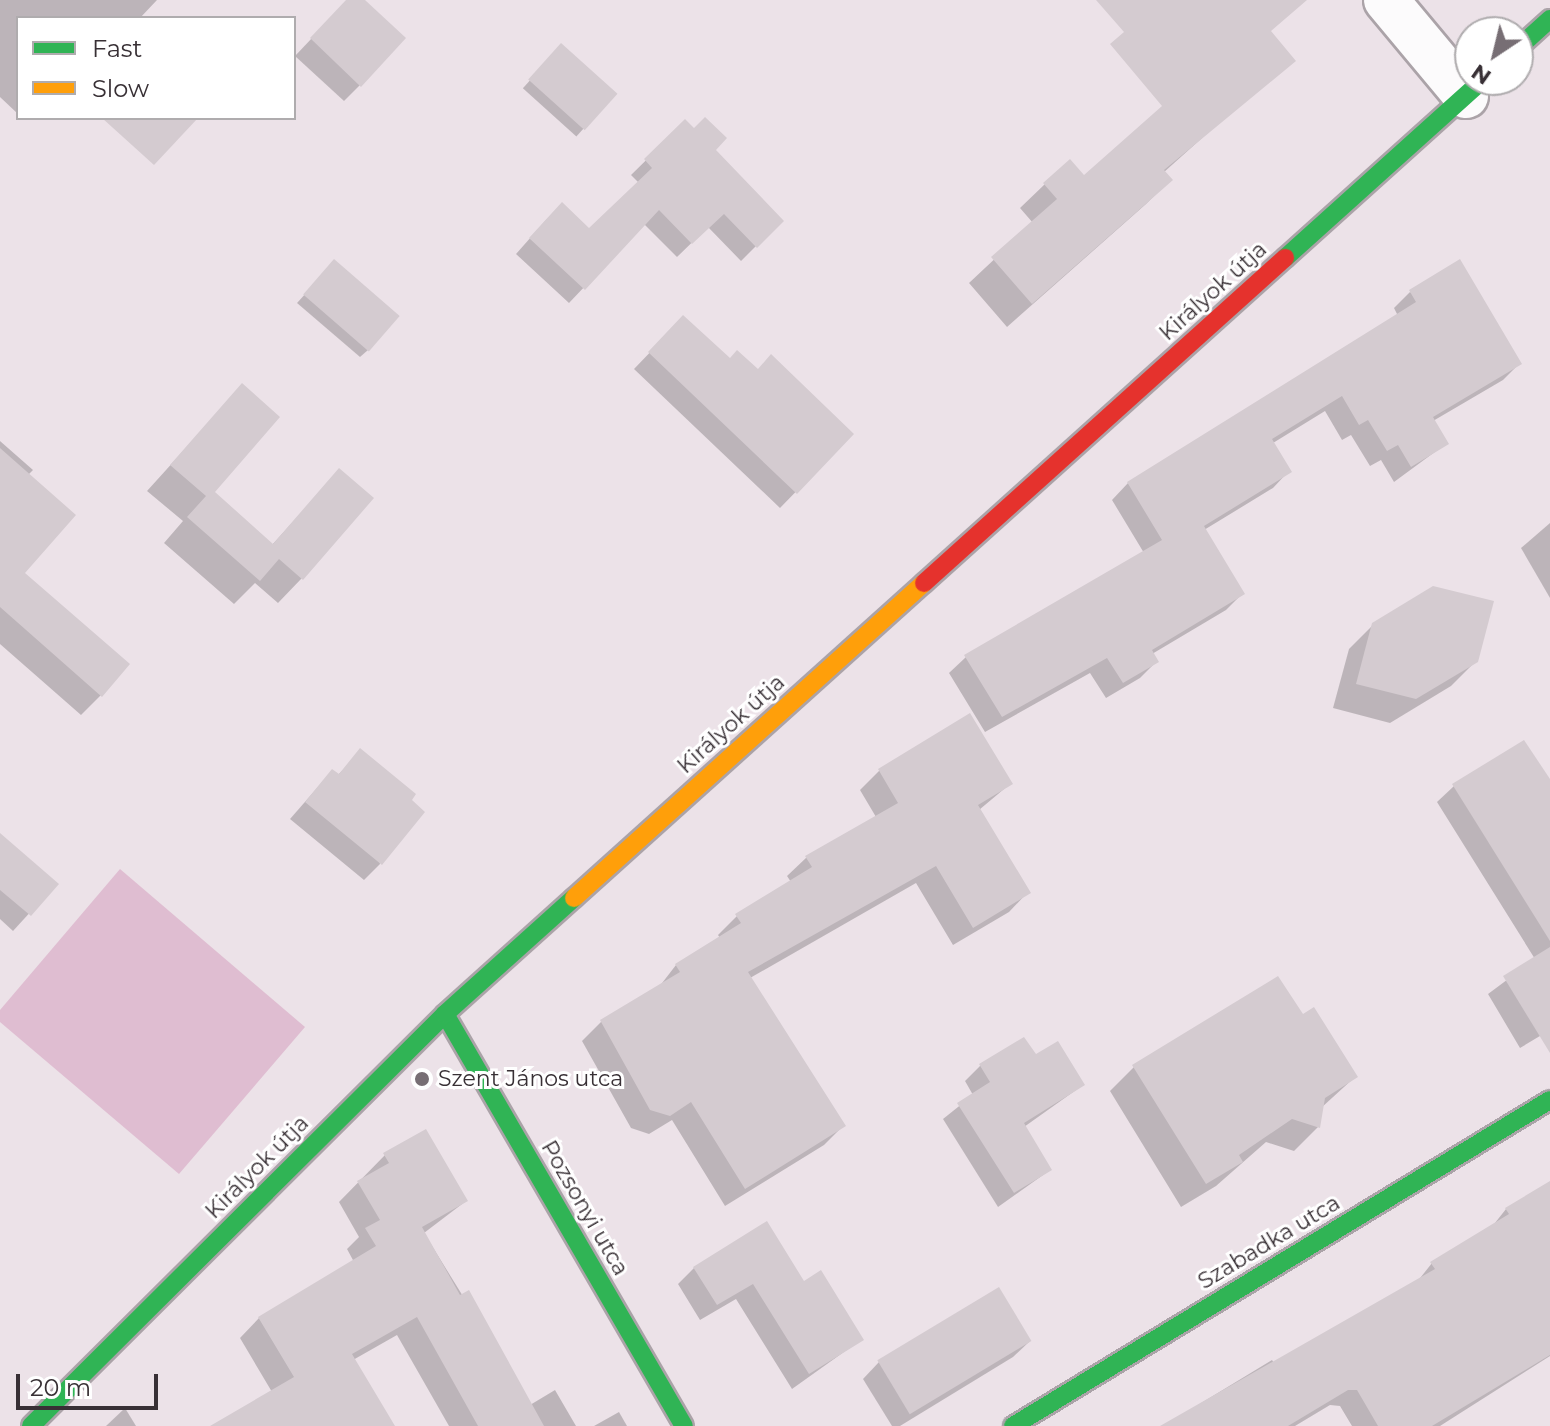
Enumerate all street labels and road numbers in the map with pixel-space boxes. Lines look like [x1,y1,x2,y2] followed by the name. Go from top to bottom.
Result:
[1154,236,1272,346] street label: Királyok útja
[672,669,790,779] street label: Királyok útja
[200,1110,314,1224] street label: Királyok útja
[536,1136,634,1280] street label: Pozsonyi utca
[1193,1189,1345,1295] street label: Szabadka utca

